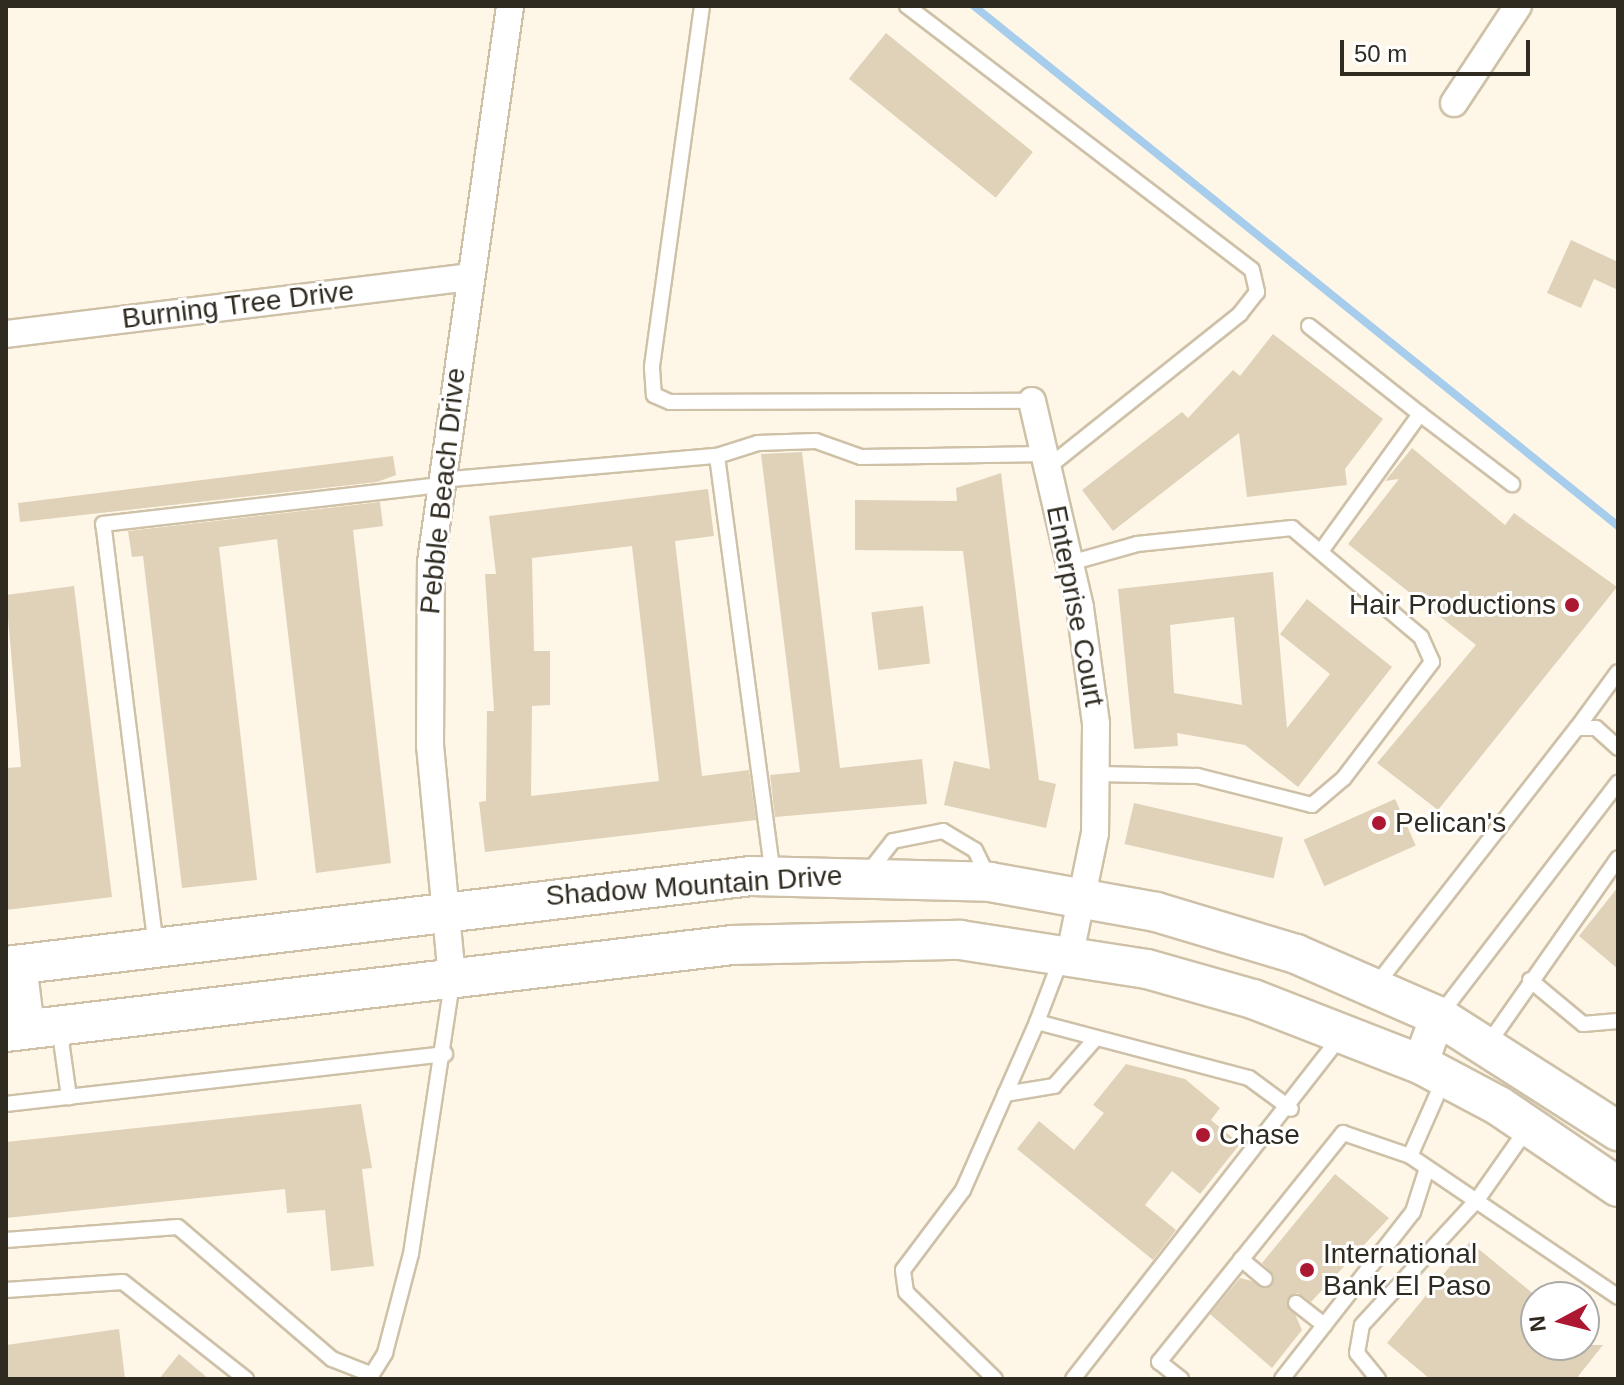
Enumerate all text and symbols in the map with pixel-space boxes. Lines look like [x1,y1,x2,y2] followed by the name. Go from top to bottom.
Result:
[1344,24,1534,74] scale bar
[1354,40,1407,67] text: 50 m
[120,274,356,336] street label: Burning Tree Drive
[413,366,473,616] street label: Pebble Beach Drive
[1039,503,1111,709] street label: Enterprise Court
[1349,588,1556,622] place label: Hair Productions
[1563,596,1581,614] marker: Hair Productions
[1395,806,1506,840] place label: Pelican's
[1370,814,1388,832] marker: Pelican's
[545,859,843,913] street label: Shadow Mountain Drive
[1219,1118,1300,1152] place label: Chase
[1194,1126,1212,1144] marker: Chase
[1323,1237,1491,1303] place label: International Bank El Paso
[1298,1261,1316,1279] marker: International Bank El Paso
[1520,1281,1600,1361] north arrow
[1524,1314,1551,1333] text: N

